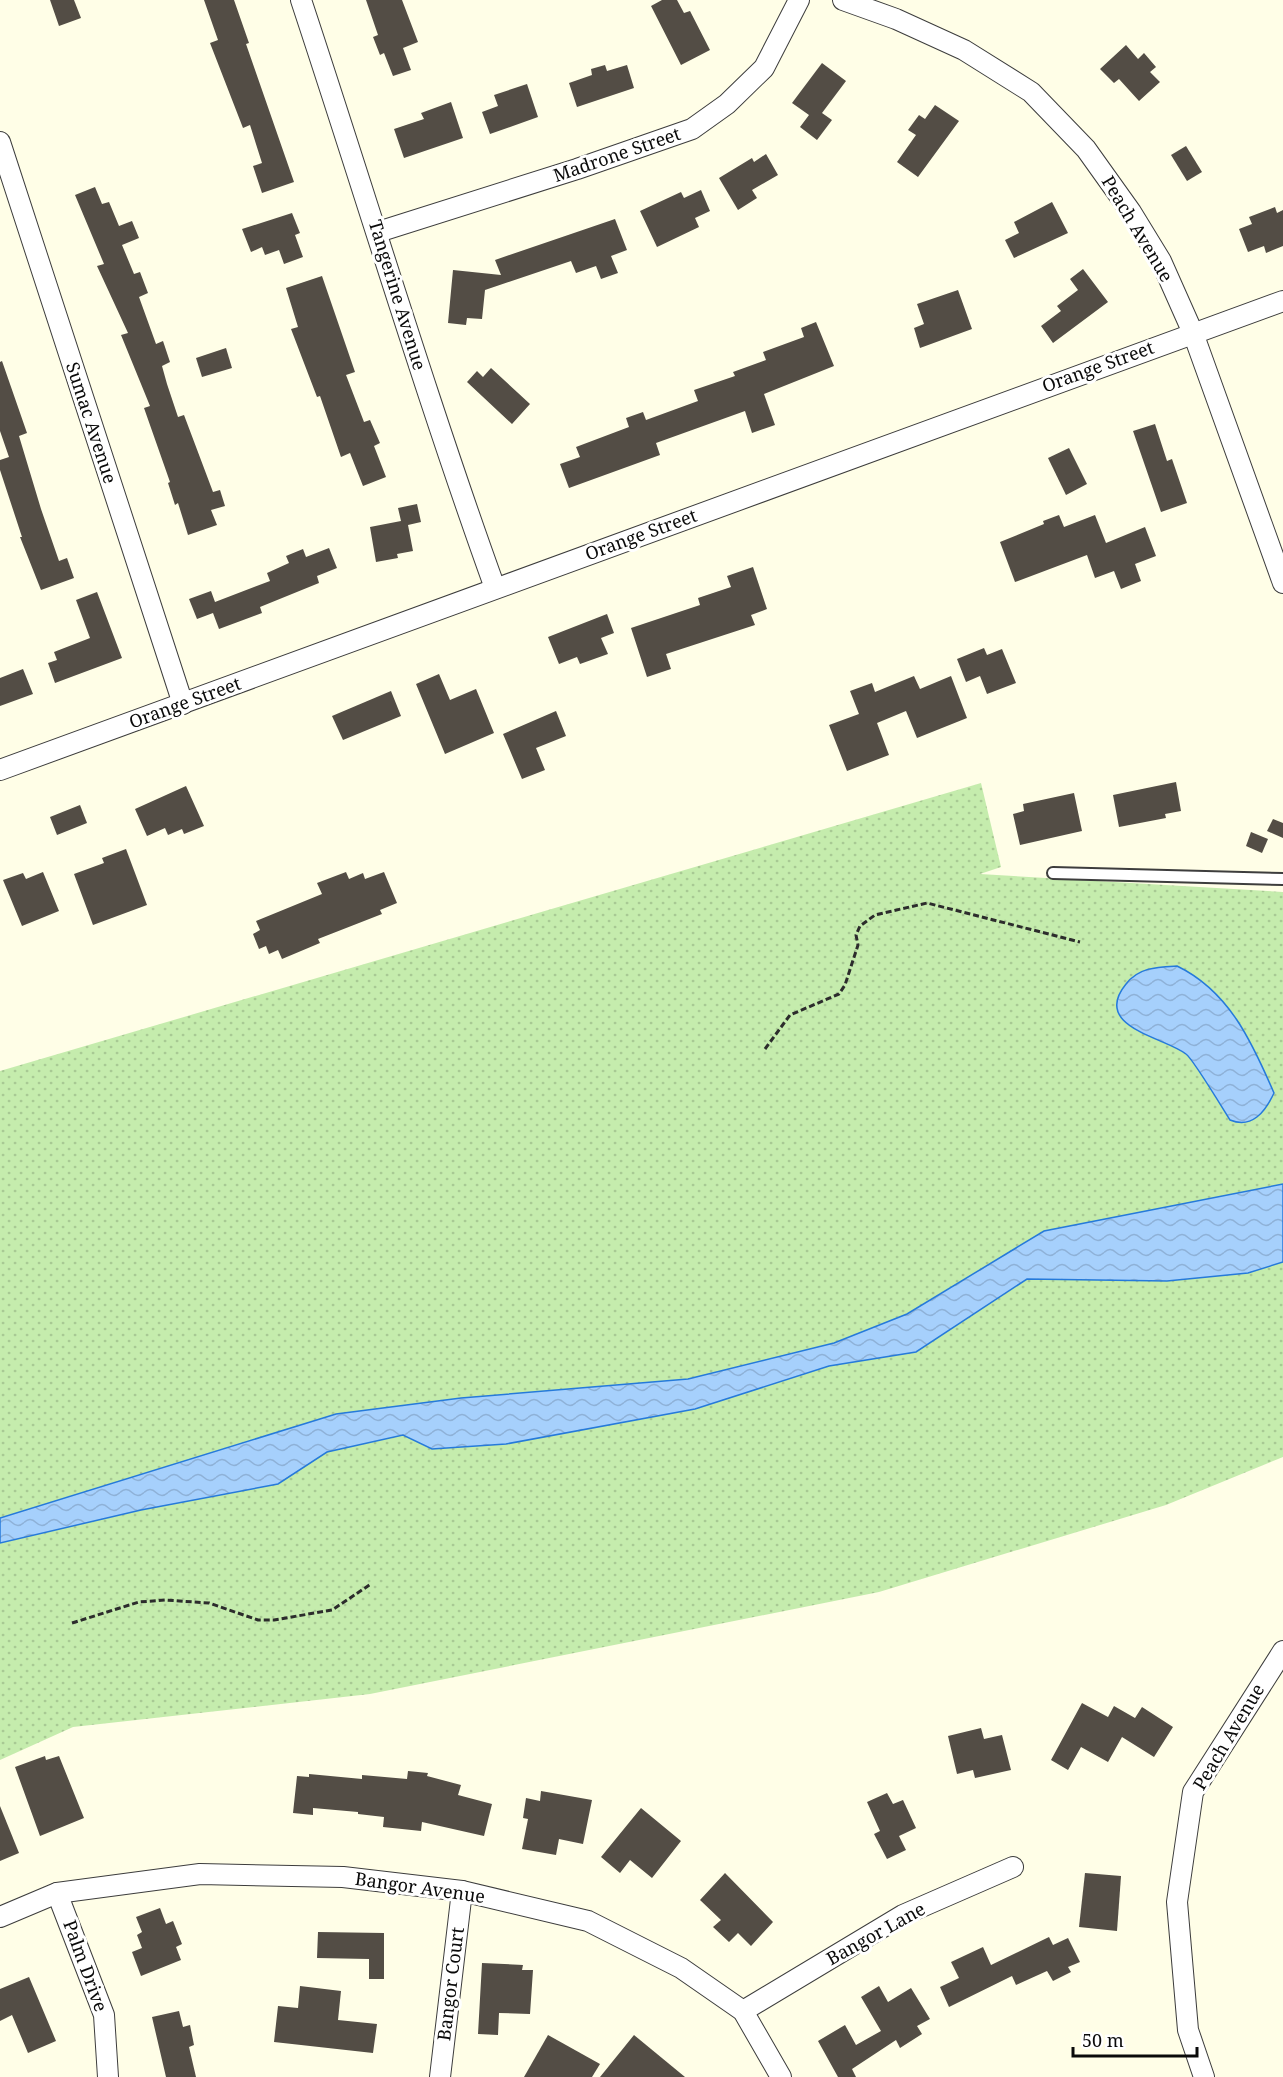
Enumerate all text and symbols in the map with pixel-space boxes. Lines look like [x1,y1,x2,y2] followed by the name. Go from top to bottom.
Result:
[550,121,683,187] street label: Madrone Street
[1097,171,1179,286] street label: Peach Avenue
[364,217,432,373] street label: Tangerine Avenue
[1038,335,1157,397] street label: Orange Street
[61,359,123,486] street label: Sumac Avenue
[581,503,700,565] street label: Orange Street
[125,671,244,733] street label: Orange Street
[1187,1679,1269,1794] street label: Peach Avenue
[354,1866,487,1908] street label: Bangor Avenue
[822,1896,929,1970] street label: Bangor Lane
[58,1917,114,2015] street label: Palm Drive
[431,1926,469,2042] street label: Bangor Court
[1073,2020,1198,2058] scale bar
[1082,2028,1124,2052] text: 50 m

